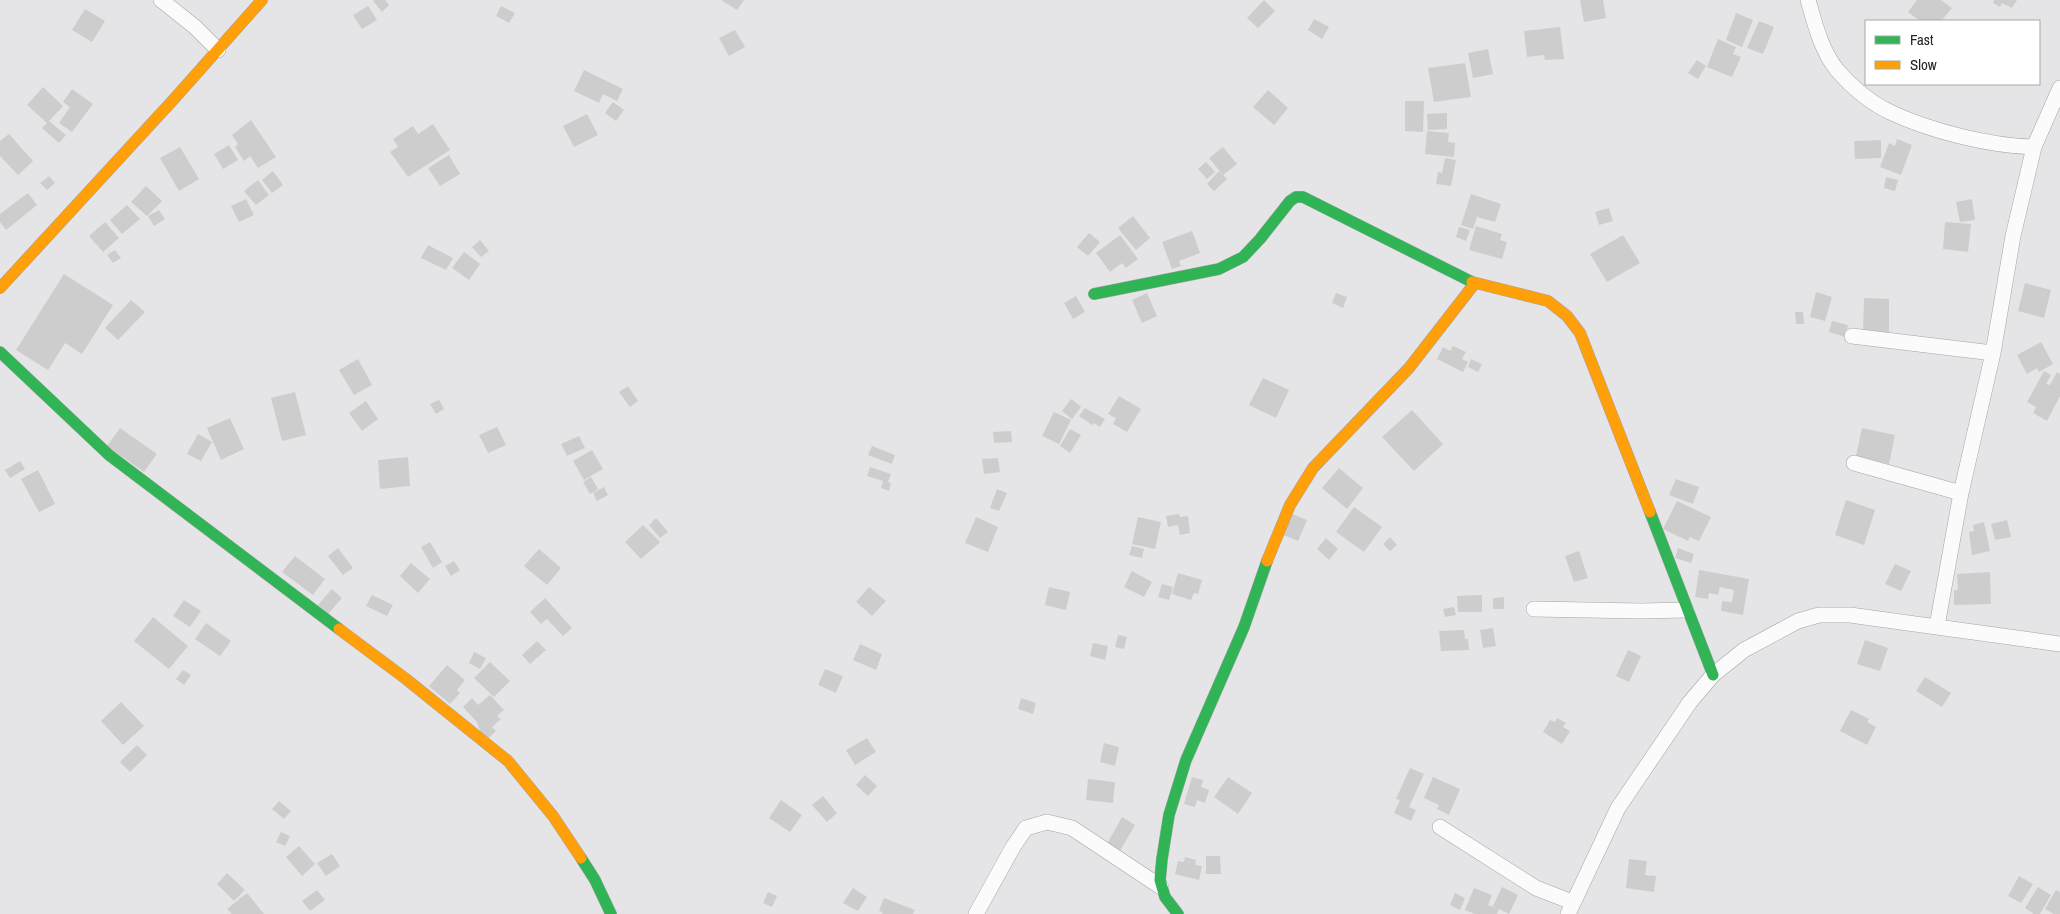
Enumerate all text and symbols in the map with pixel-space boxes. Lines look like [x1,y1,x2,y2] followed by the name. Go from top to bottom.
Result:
[1865,20,2040,85] legend
[1910,29,1934,50] text: Fast
[1910,54,1937,75] text: Slow

